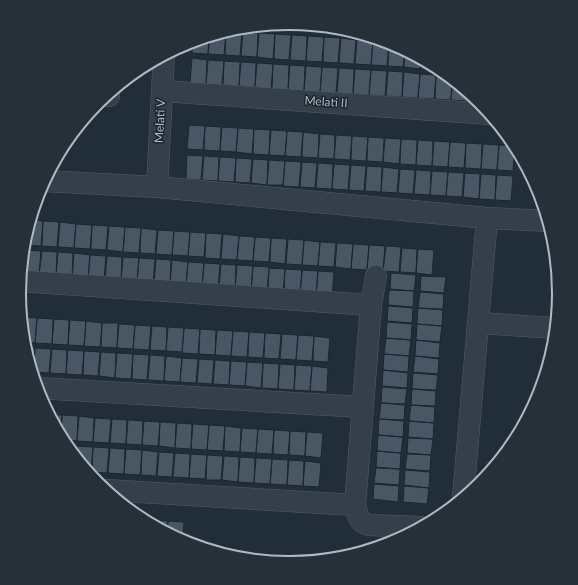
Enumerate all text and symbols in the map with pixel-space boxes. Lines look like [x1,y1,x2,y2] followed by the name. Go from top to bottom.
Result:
[304,93,348,110] street label: Melati II
[151,98,168,143] street label: Melati V

